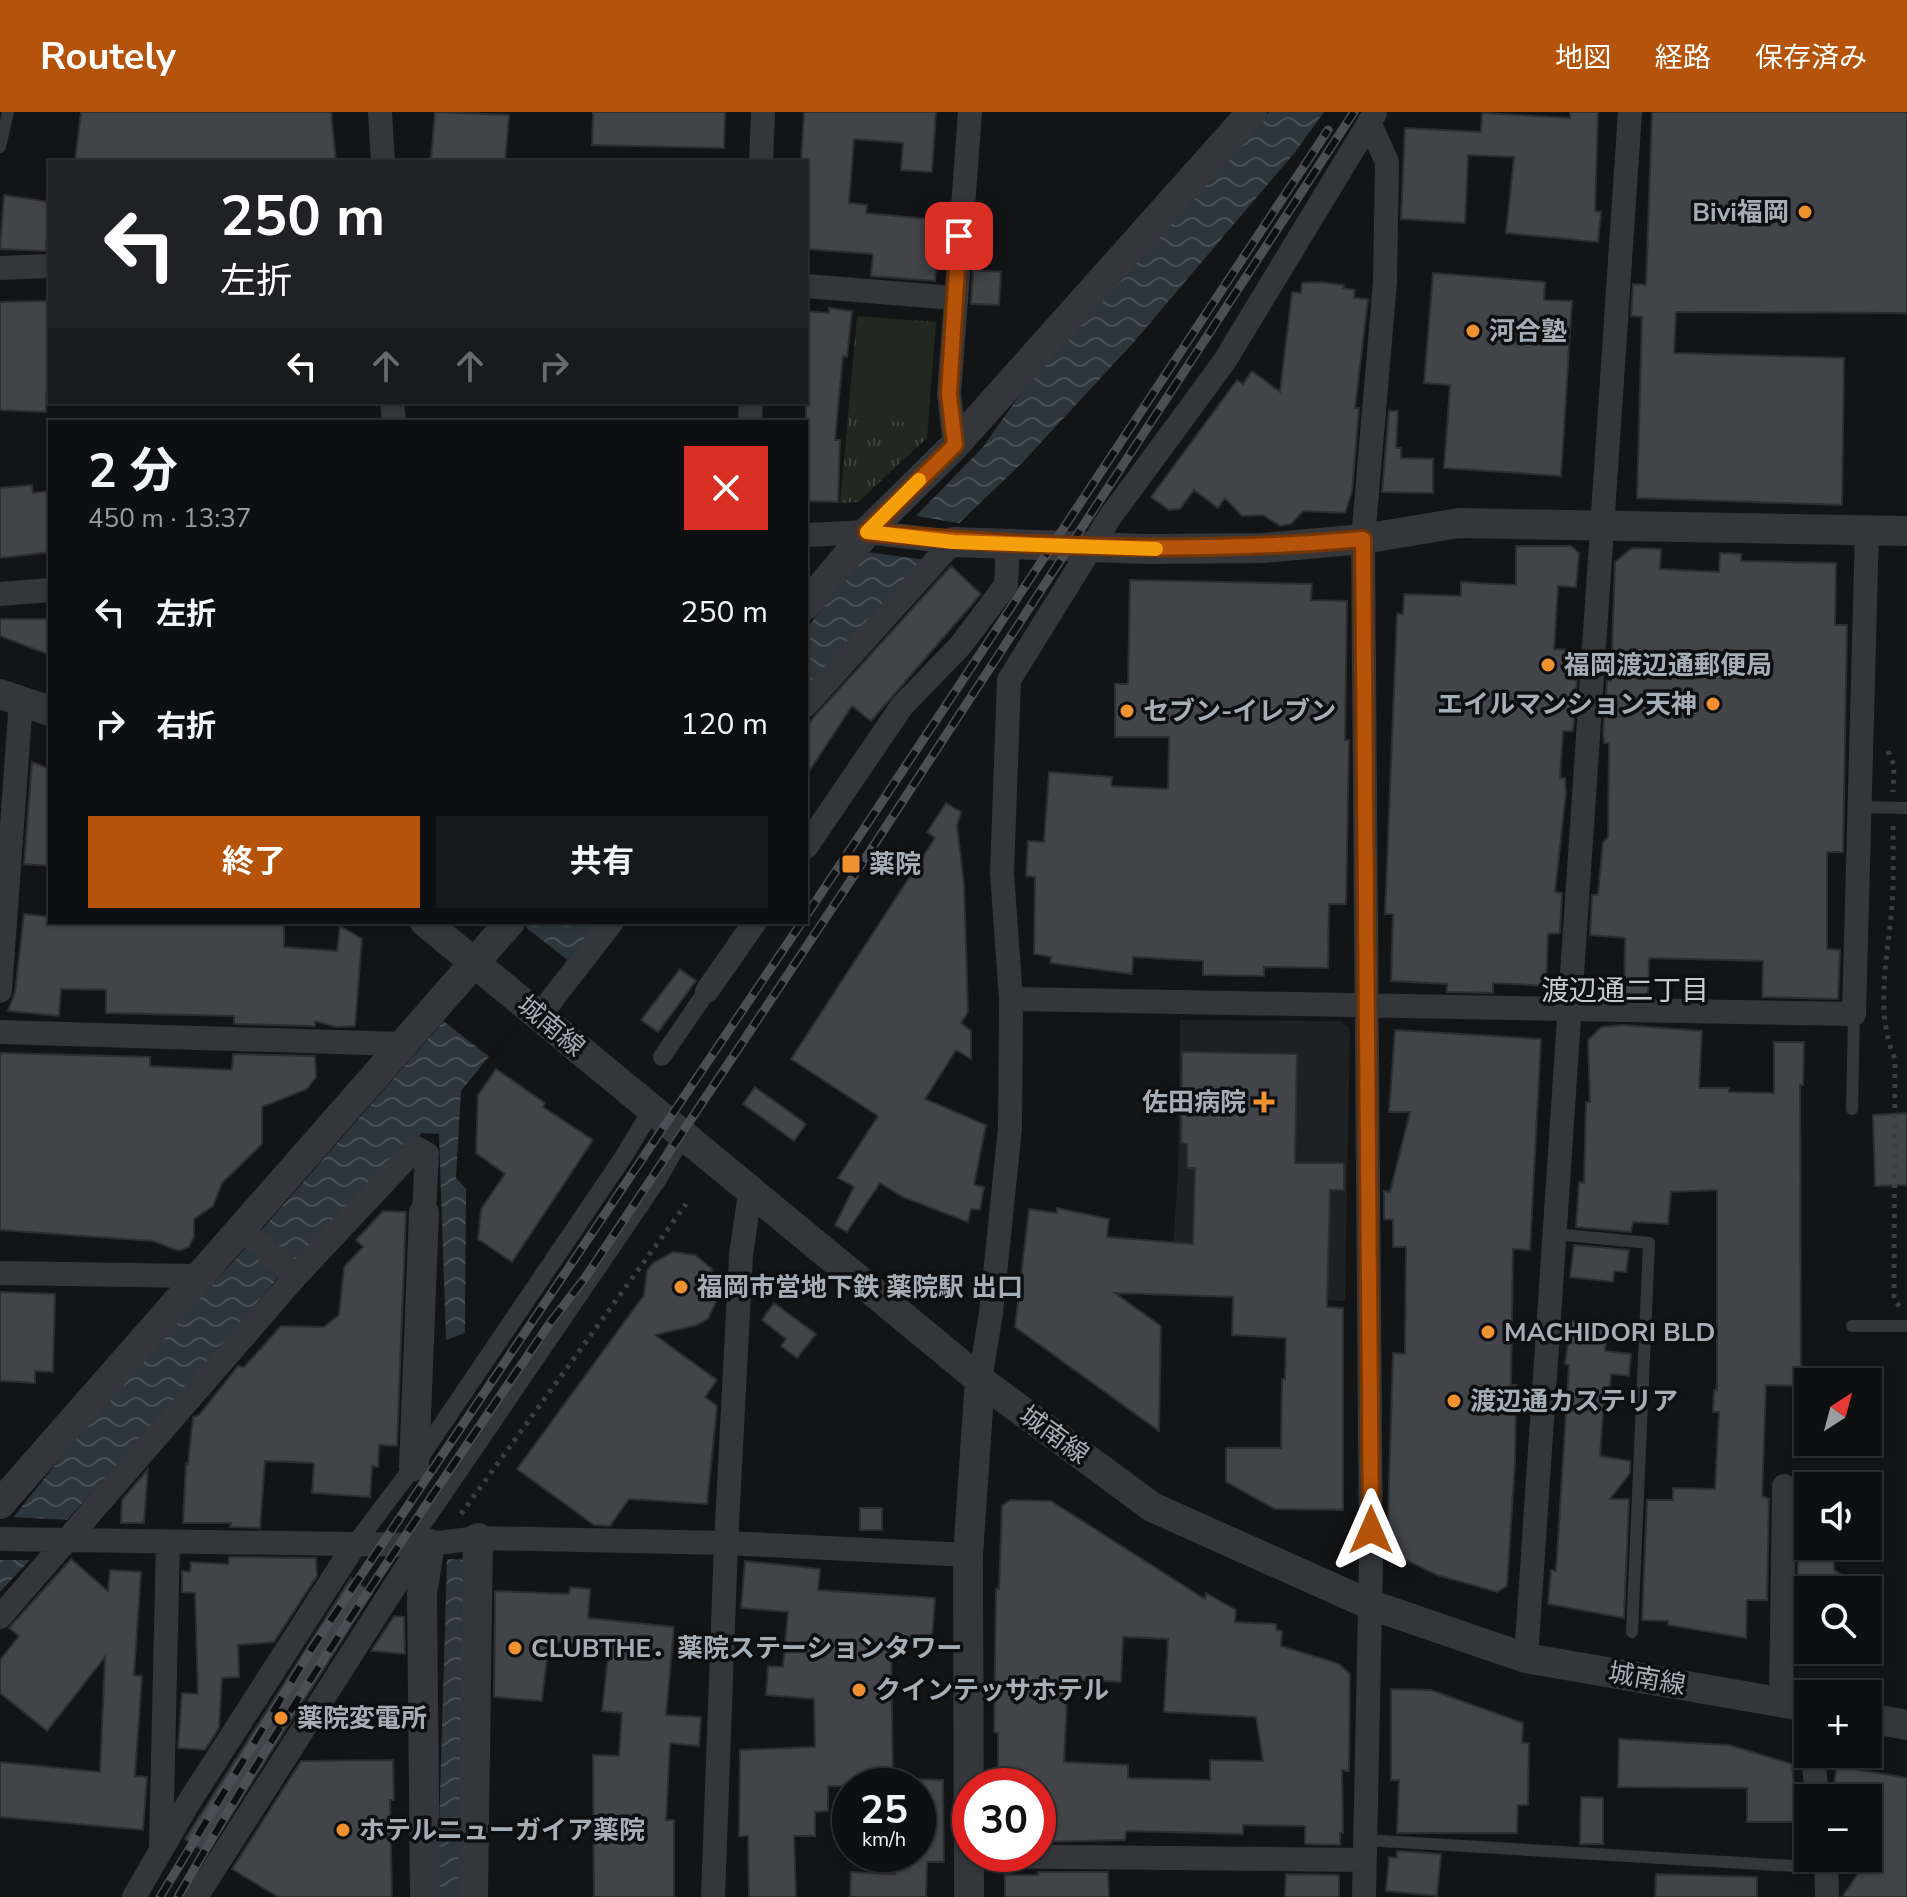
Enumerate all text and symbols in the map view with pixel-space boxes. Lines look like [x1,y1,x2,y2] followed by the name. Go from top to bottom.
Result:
[40,31,176,82] text: Routely
[1555,39,1611,77] text: 地図
[1655,39,1711,77] text: 経路
[1755,39,1867,77] text: 保存済み
[220,178,385,255] text: 250 m
[88,192,192,296] icon: left
[1692,195,1789,230] place label: Bivi福岡
[925,202,993,270] pin
[1796,203,1814,221] marker: Bivi福岡
[937,214,981,258] icon: arrive
[220,257,292,306] text: 左折
[1489,314,1567,349] place label: 河合塾
[1464,322,1482,340] marker: 河合塾
[280,344,324,388] icon: left
[364,344,408,388] icon: ahead
[448,344,492,388] icon: ahead
[532,344,576,388] icon: right
[88,438,178,504] text: 2 分
[684,446,768,530] button: close
[88,501,251,536] text: 450 m · 13:37
[88,590,132,634] icon: left
[681,592,768,633] text: 250 m
[156,594,216,635] text: 左折
[1564,648,1772,683] place label: 福岡渡辺通郵便局
[1539,656,1557,674] marker: 福岡渡辺通郵便局
[1437,687,1697,722] place label: エイルマンション天神
[1143,694,1336,729] place label: セブン-イレブン
[1704,695,1722,713] marker: エイルマンション天神
[88,702,132,746] icon: right
[1118,702,1136,720] marker: セブン-イレブン
[681,704,768,745] text: 120 m
[156,706,216,747] text: 右折
[88,816,420,908] button: 終了
[436,816,768,908] button: 共有
[869,847,921,882] place label: 薬院
[840,853,862,875] marker: 薬院
[1541,972,1709,1010] district label: 渡辺通二丁目
[510,988,592,1064] street label: 城南線
[1142,1085,1246,1120] place label: 佐田病院
[1253,1091,1275,1113] marker: 佐田病院
[697,1270,1023,1305] place label: 福岡市営地下鉄 薬院駅 出口
[672,1278,690,1296] marker: 福岡市営地下鉄 薬院駅 出口
[1504,1315,1715,1350] place label: MACHIDORI BLD
[1479,1323,1497,1341] marker: MACHIDORI BLD
[1794,1368,1882,1456] north arrow
[1794,1368,1882,1872] map controls
[1470,1384,1678,1419] place label: 渡辺通カステリア
[1445,1392,1463,1410] marker: 渡辺通カステリア
[1012,1398,1096,1472] street label: 城南線
[1794,1472,1882,1560] button: sound
[1329,1488,1413,1572] position arrow
[1794,1576,1882,1664] button: search
[531,1631,963,1666] place label: CLUBTHE．薬院ステーションタワー
[506,1639,524,1657] marker: CLUBTHE．薬院ステーションタワー
[1606,1655,1688,1703] street label: 城南線
[875,1673,1109,1708] place label: クインテッサホテル
[1794,1680,1882,1768] button: +
[850,1681,868,1699] marker: クインテッサホテル
[297,1701,427,1736] place label: 薬院変電所
[272,1709,290,1727] marker: 薬院変電所
[952,1768,1056,1872] speed limit sign: 30
[860,1783,908,1837] text: 25
[1794,1784,1882,1872] button: −
[359,1813,645,1848] place label: ホテルニューガイア薬院
[334,1821,352,1839] marker: ホテルニューガイア薬院
[862,1826,906,1853] text: km/h

